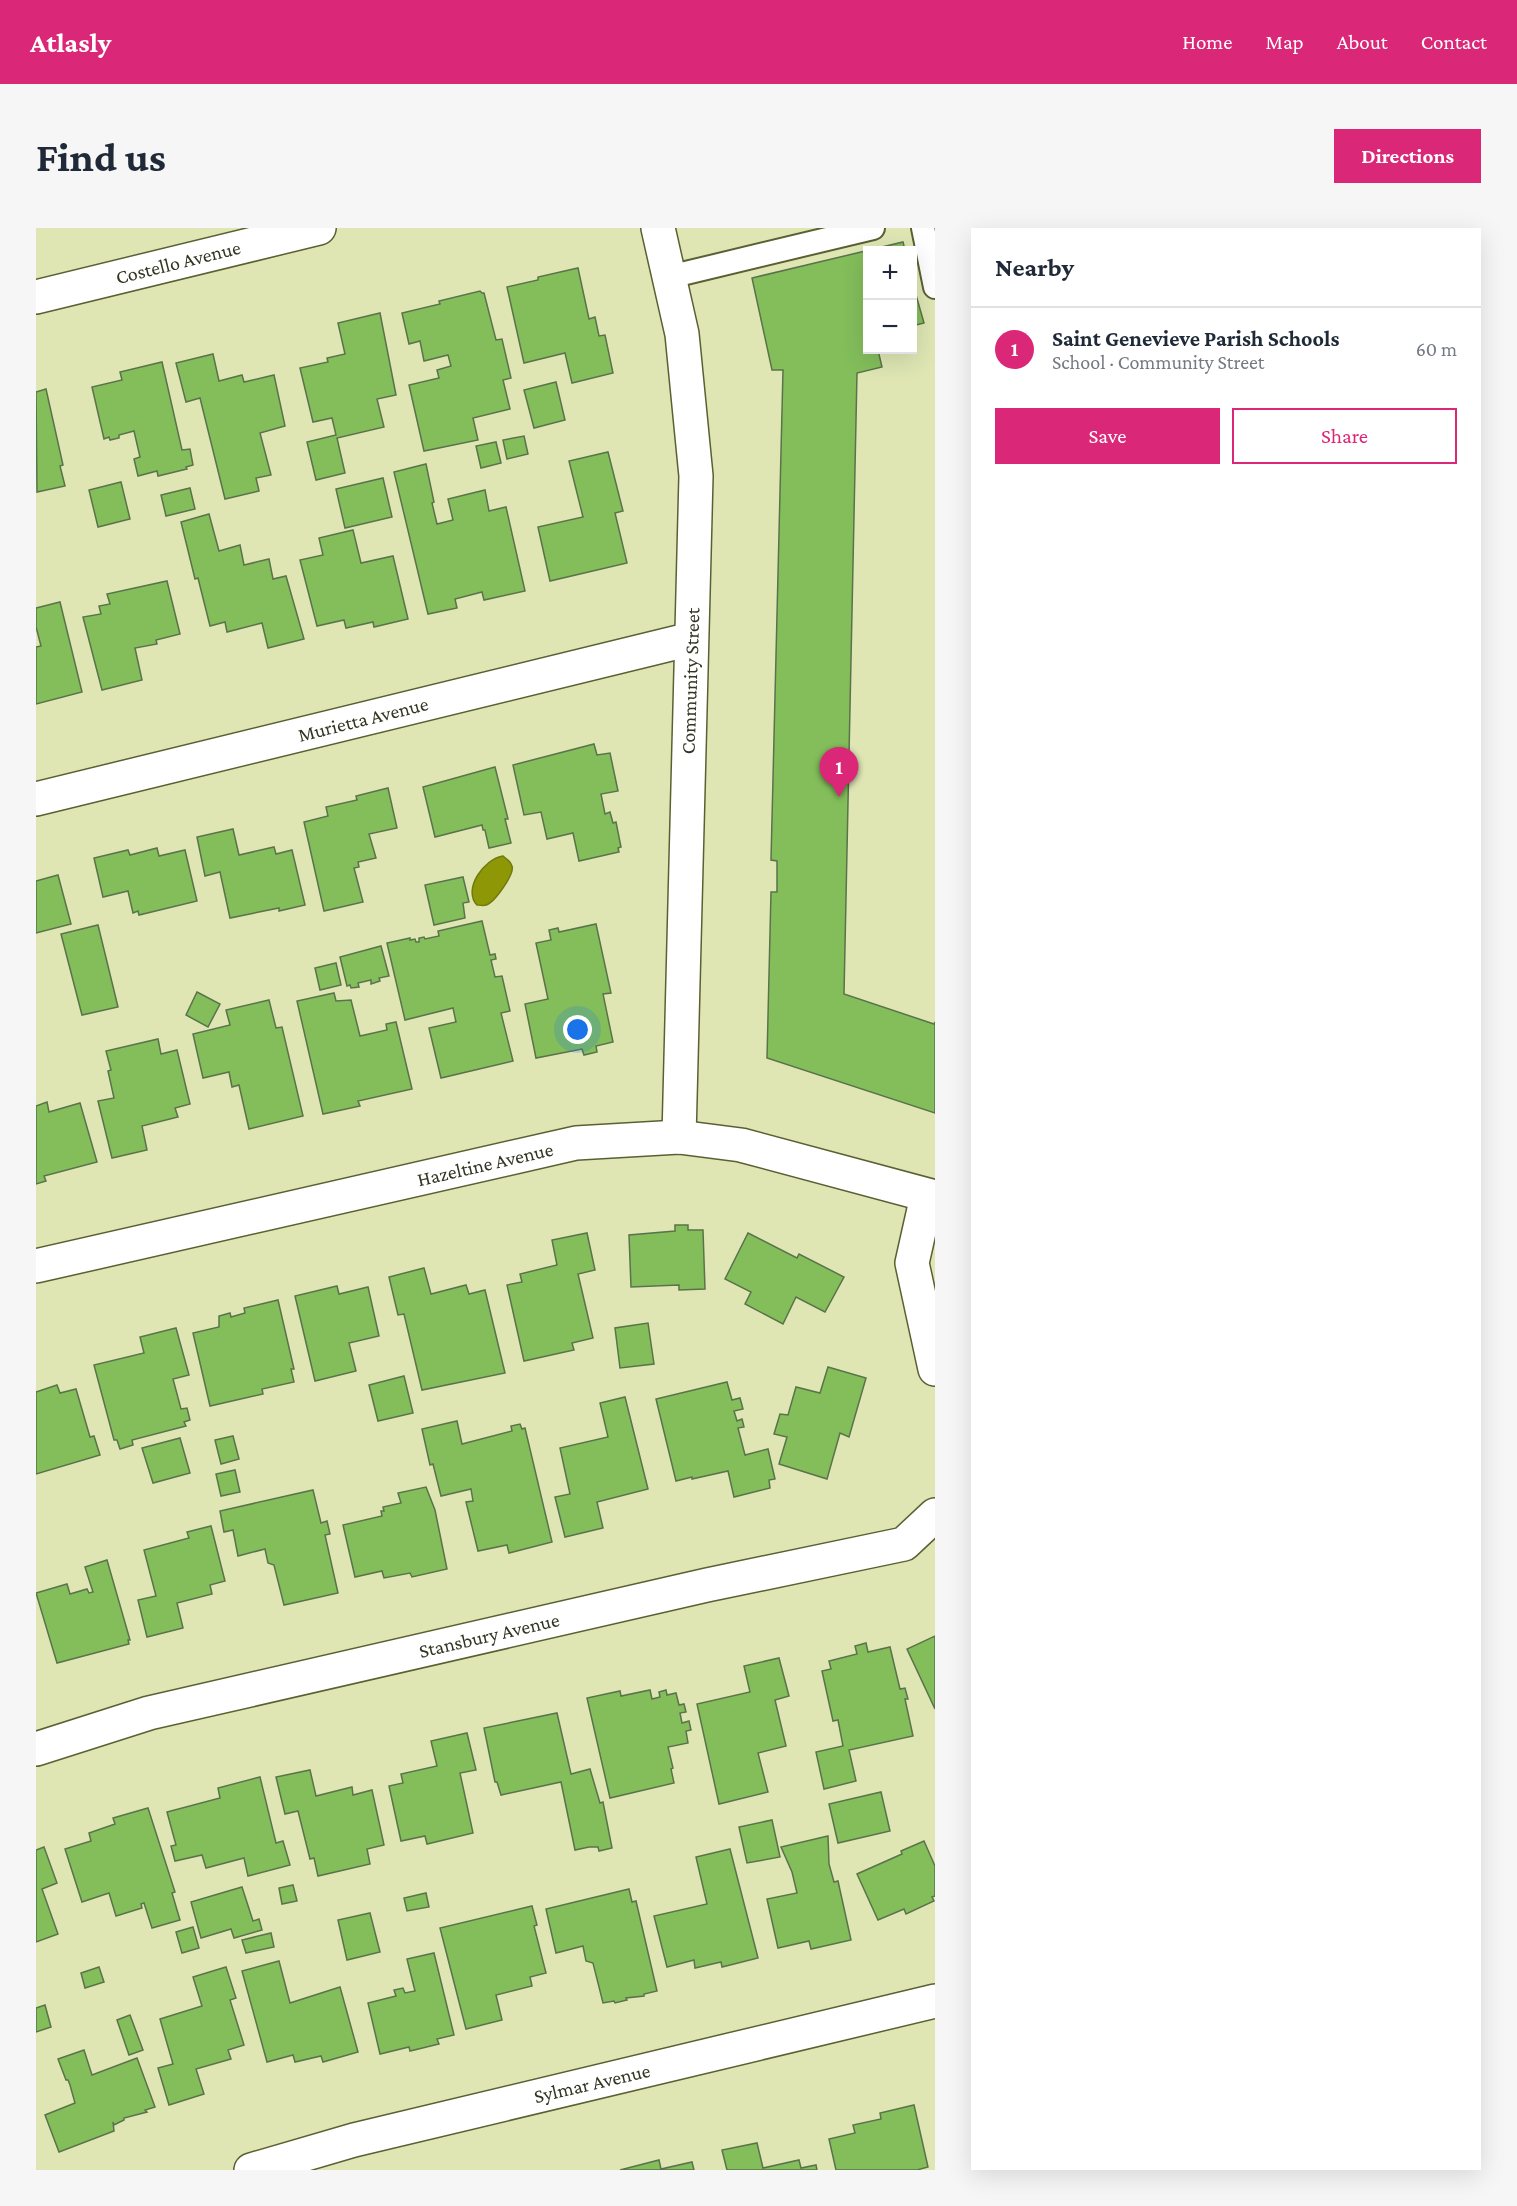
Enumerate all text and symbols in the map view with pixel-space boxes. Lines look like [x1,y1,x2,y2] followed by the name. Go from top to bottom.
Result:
[30,27,111,58] text: Atlasly
[1182,30,1232,54] text: Home
[1265,30,1304,54] text: Map
[1337,30,1388,54] text: About
[1421,30,1487,54] text: Contact
[1334,129,1481,183] button: Directions
[36,133,166,180] text: Find us
[113,236,243,288] street label: Costello Avenue
[863,246,917,354] map controls
[863,246,917,300] button: +
[995,253,1074,282] text: Nearby
[863,300,917,354] button: −
[1052,326,1339,351] text: Saint Genevieve Parish Schools
[1011,338,1018,360] text: 1
[1416,338,1457,360] text: 60 m
[1052,351,1264,373] text: School · Community Street
[995,408,1220,464] button: Save
[1232,408,1457,464] button: Share
[676,607,705,755] street label: Community Street
[296,692,431,746] street label: Murietta Avenue
[820,748,858,797] pin: 1
[563,1015,592,1044] your location
[415,1138,555,1190] street label: Hazeltine Avenue
[417,1608,562,1663] street label: Stansbury Avenue
[532,2059,653,2108] street label: Sylmar Avenue

